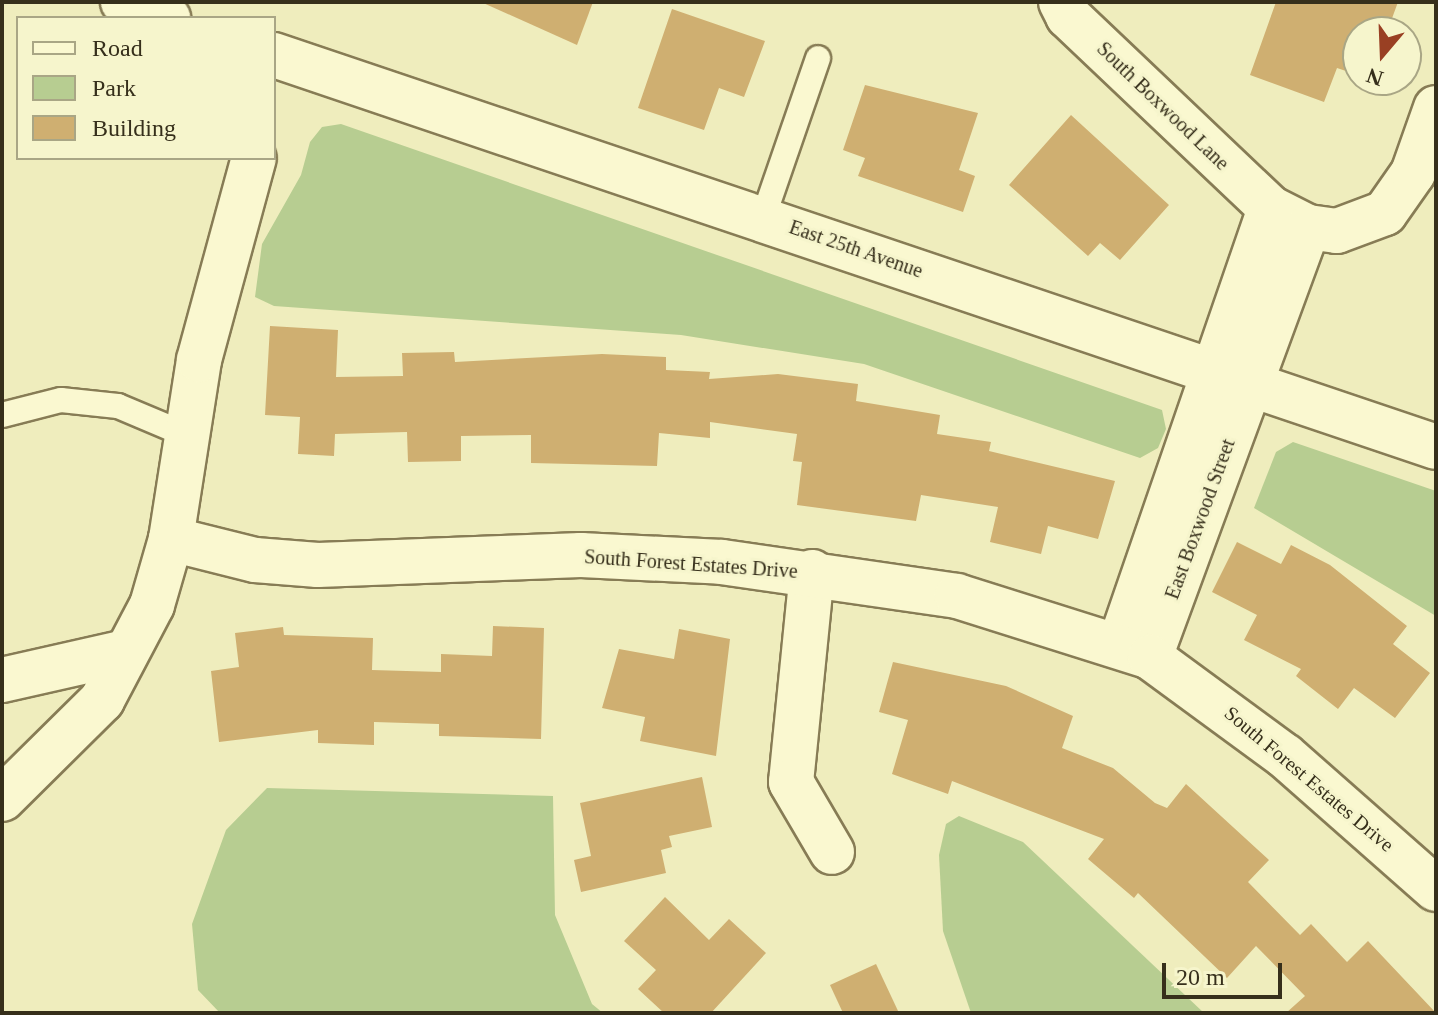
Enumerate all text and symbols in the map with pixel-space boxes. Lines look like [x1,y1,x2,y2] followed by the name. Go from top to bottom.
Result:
[16,16,276,160] legend
[1342,16,1422,96] north arrow
[92,35,143,61] text: Road
[1092,37,1234,175] street label: South Boxwood Lane
[1363,63,1386,92] text: N
[92,75,136,101] text: Park
[92,115,176,141] text: Building
[786,215,926,283] street label: East 25th Avenue
[1160,436,1240,602] street label: East Boxwood Street
[583,545,799,583] street label: South Forest Estates Drive
[1219,701,1399,857] street label: South Forest Estates Drive
[1166,947,1286,997] scale bar
[1176,964,1225,990] text: 20 m

